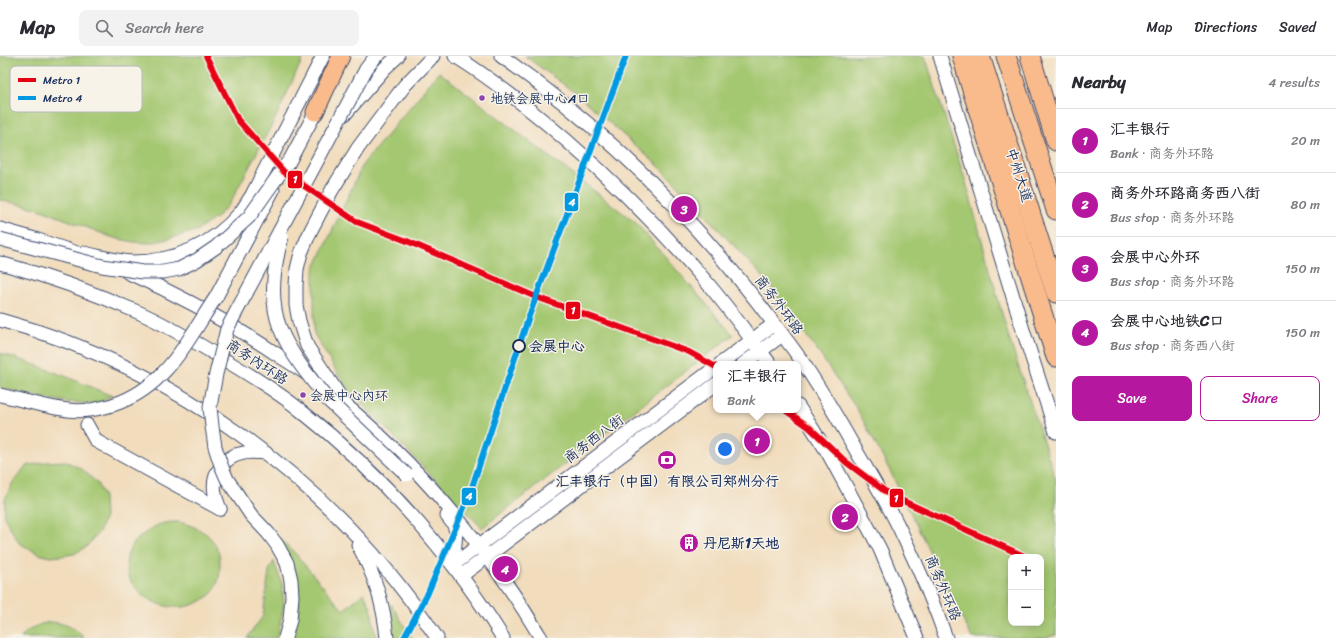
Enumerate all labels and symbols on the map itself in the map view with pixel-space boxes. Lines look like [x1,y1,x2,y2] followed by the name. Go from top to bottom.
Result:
[10,66,142,112] legend
[43,71,80,90] text: Metro 1
[490,87,590,110] place label: 地铁会展中心A口
[43,89,82,108] text: Metro 4
[477,93,487,103] marker: 地铁会展中心A口
[998,145,1040,205] street label: 中州大道
[287,170,303,189] line badge: 1
[293,170,298,189] text: 1
[564,192,579,212] line badge: 4
[568,193,576,212] text: 4
[671,194,697,224] pin: 3
[748,270,810,340] street label: 商务外环路
[565,301,581,320] line badge: 1
[571,301,576,320] text: 1
[221,332,293,392] street label: 商务内环路
[529,334,585,359] place label: 会展中心
[512,339,526,353] marker: 会展中心
[310,384,388,407] place label: 会展中心内环
[298,390,308,400] marker: 会展中心内环
[559,408,629,470] street label: 商务西八街
[744,426,770,456] pin: 1
[715,439,735,459] your location
[656,449,678,471] bank icon: 汇丰银行（中国）有限公司郑州分行
[555,469,779,494] place label: 汇丰银行（中国）有限公司郑州分行
[461,487,477,506] line badge: 4
[465,487,473,506] text: 4
[889,488,904,508] line badge: 1
[894,489,899,508] text: 1
[832,502,858,532] pin: 2
[703,531,779,556] place label: 丹尼斯1天地
[678,532,700,554] building icon: 丹尼斯1天地
[918,551,968,625] street label: 商务外环路
[492,554,518,584] pin: 4

